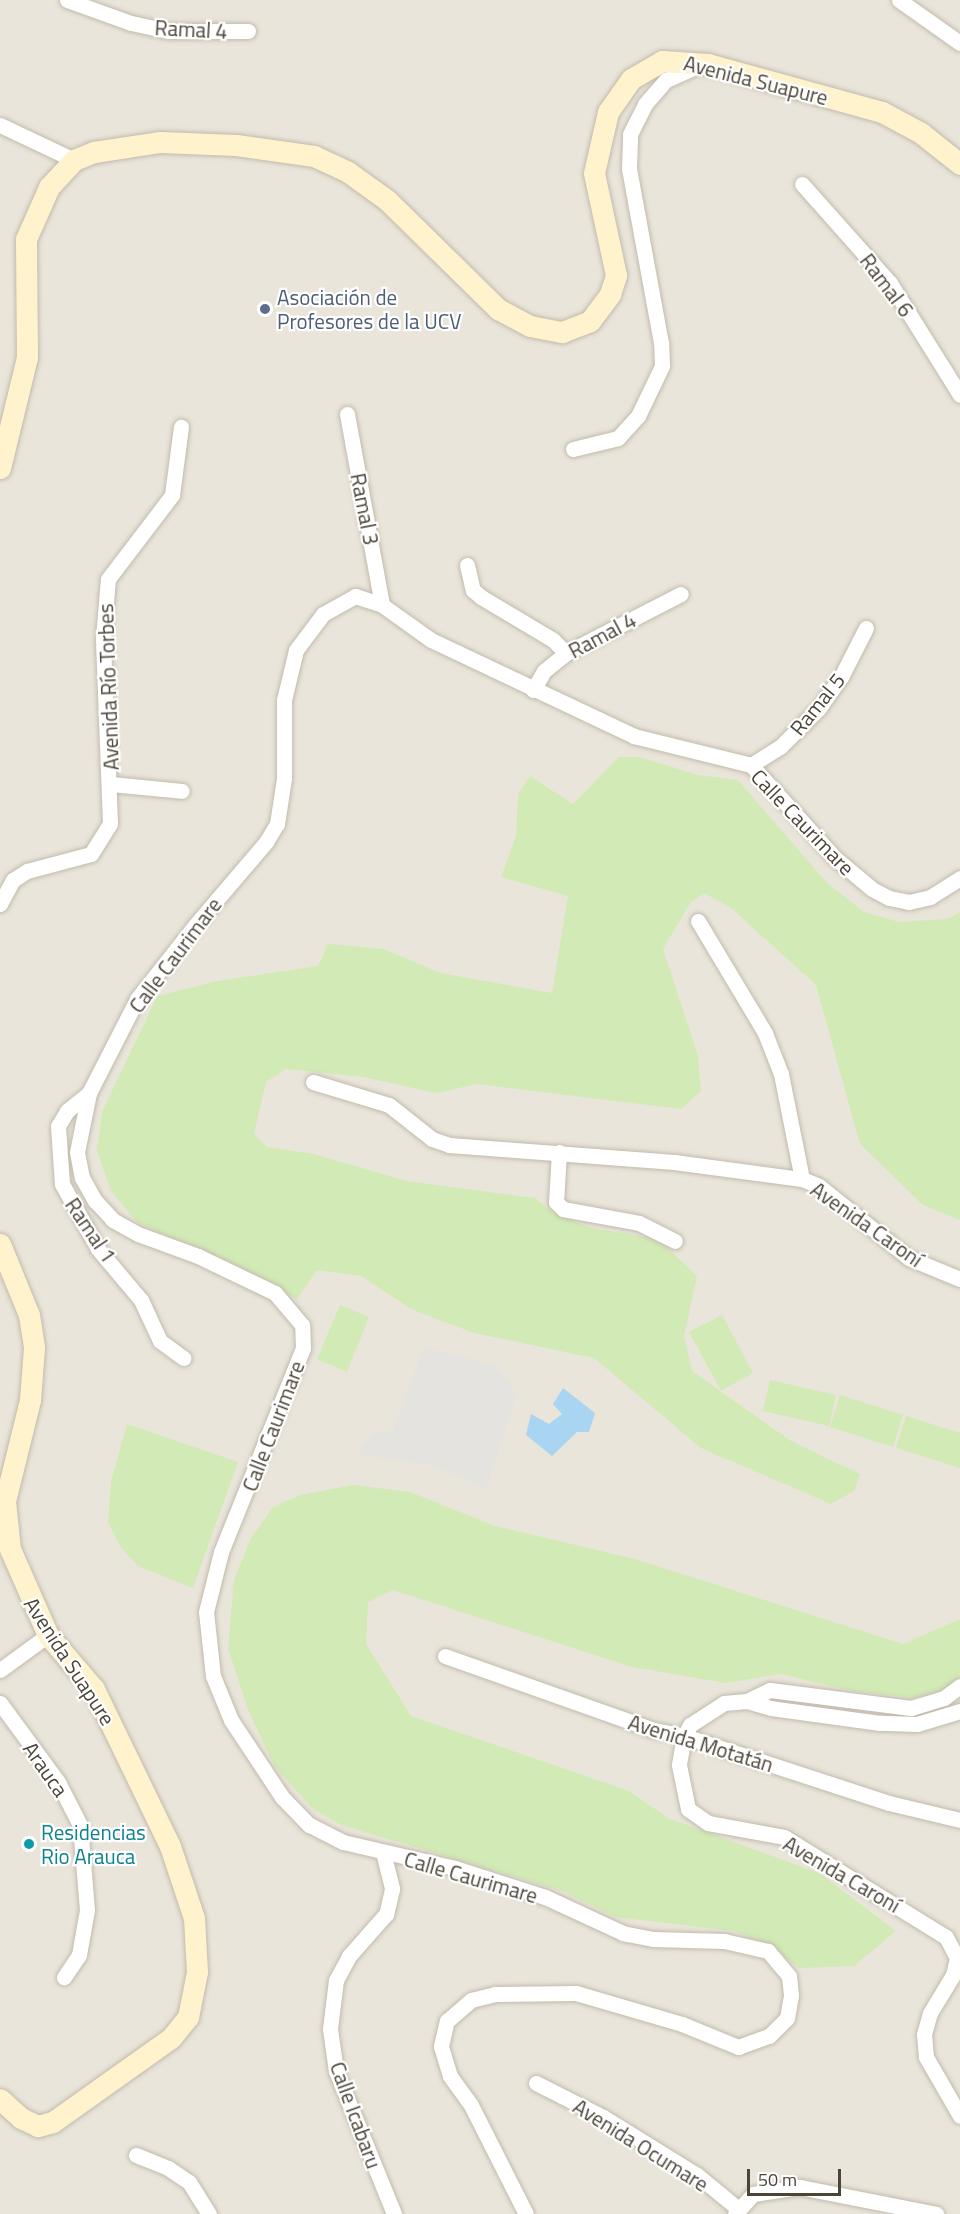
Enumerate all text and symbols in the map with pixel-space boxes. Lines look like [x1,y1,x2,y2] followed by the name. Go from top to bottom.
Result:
[154,15,228,43] street label: Ramal 4
[681,50,831,110] street label: Avenida Suapure
[855,248,919,322] street label: Ramal 6
[277,284,461,334] place label: Asociación de Profesores de la UCV
[258,302,272,316] marker: Asociación de Profesores de la UCV
[346,471,384,547] street label: Ramal 3
[92,603,124,771] street label: Avenida Río Torbes
[564,607,640,663] street label: Ramal 4
[784,668,850,740] street label: Ramal 5
[746,764,860,880] street label: Calle Caurimare
[124,892,226,1018] street label: Calle Caurimare
[806,1176,928,1272] street label: Avenida Caroní
[60,1193,122,1267] street label: Ramal 1
[237,1357,309,1495] street label: Calle Caurimare
[19,1592,121,1730] street label: Avenida Suapure
[625,1709,777,1777] street label: Avenida Motatán
[18,1737,74,1801] street label: Arauca
[41,1819,146,1869] place label: Residencias Rio Arauca
[779,1830,905,1918] street label: Avenida Caroní
[22,1837,36,1851] marker: Residencias Rio Arauca
[401,1846,541,1908] street label: Calle Caurimare
[325,2058,387,2172] street label: Calle Icabaru
[569,2093,713,2197] street label: Avenida Ocumare
[750,2157,844,2195] scale bar
[758,2166,797,2193] text: 50 m

